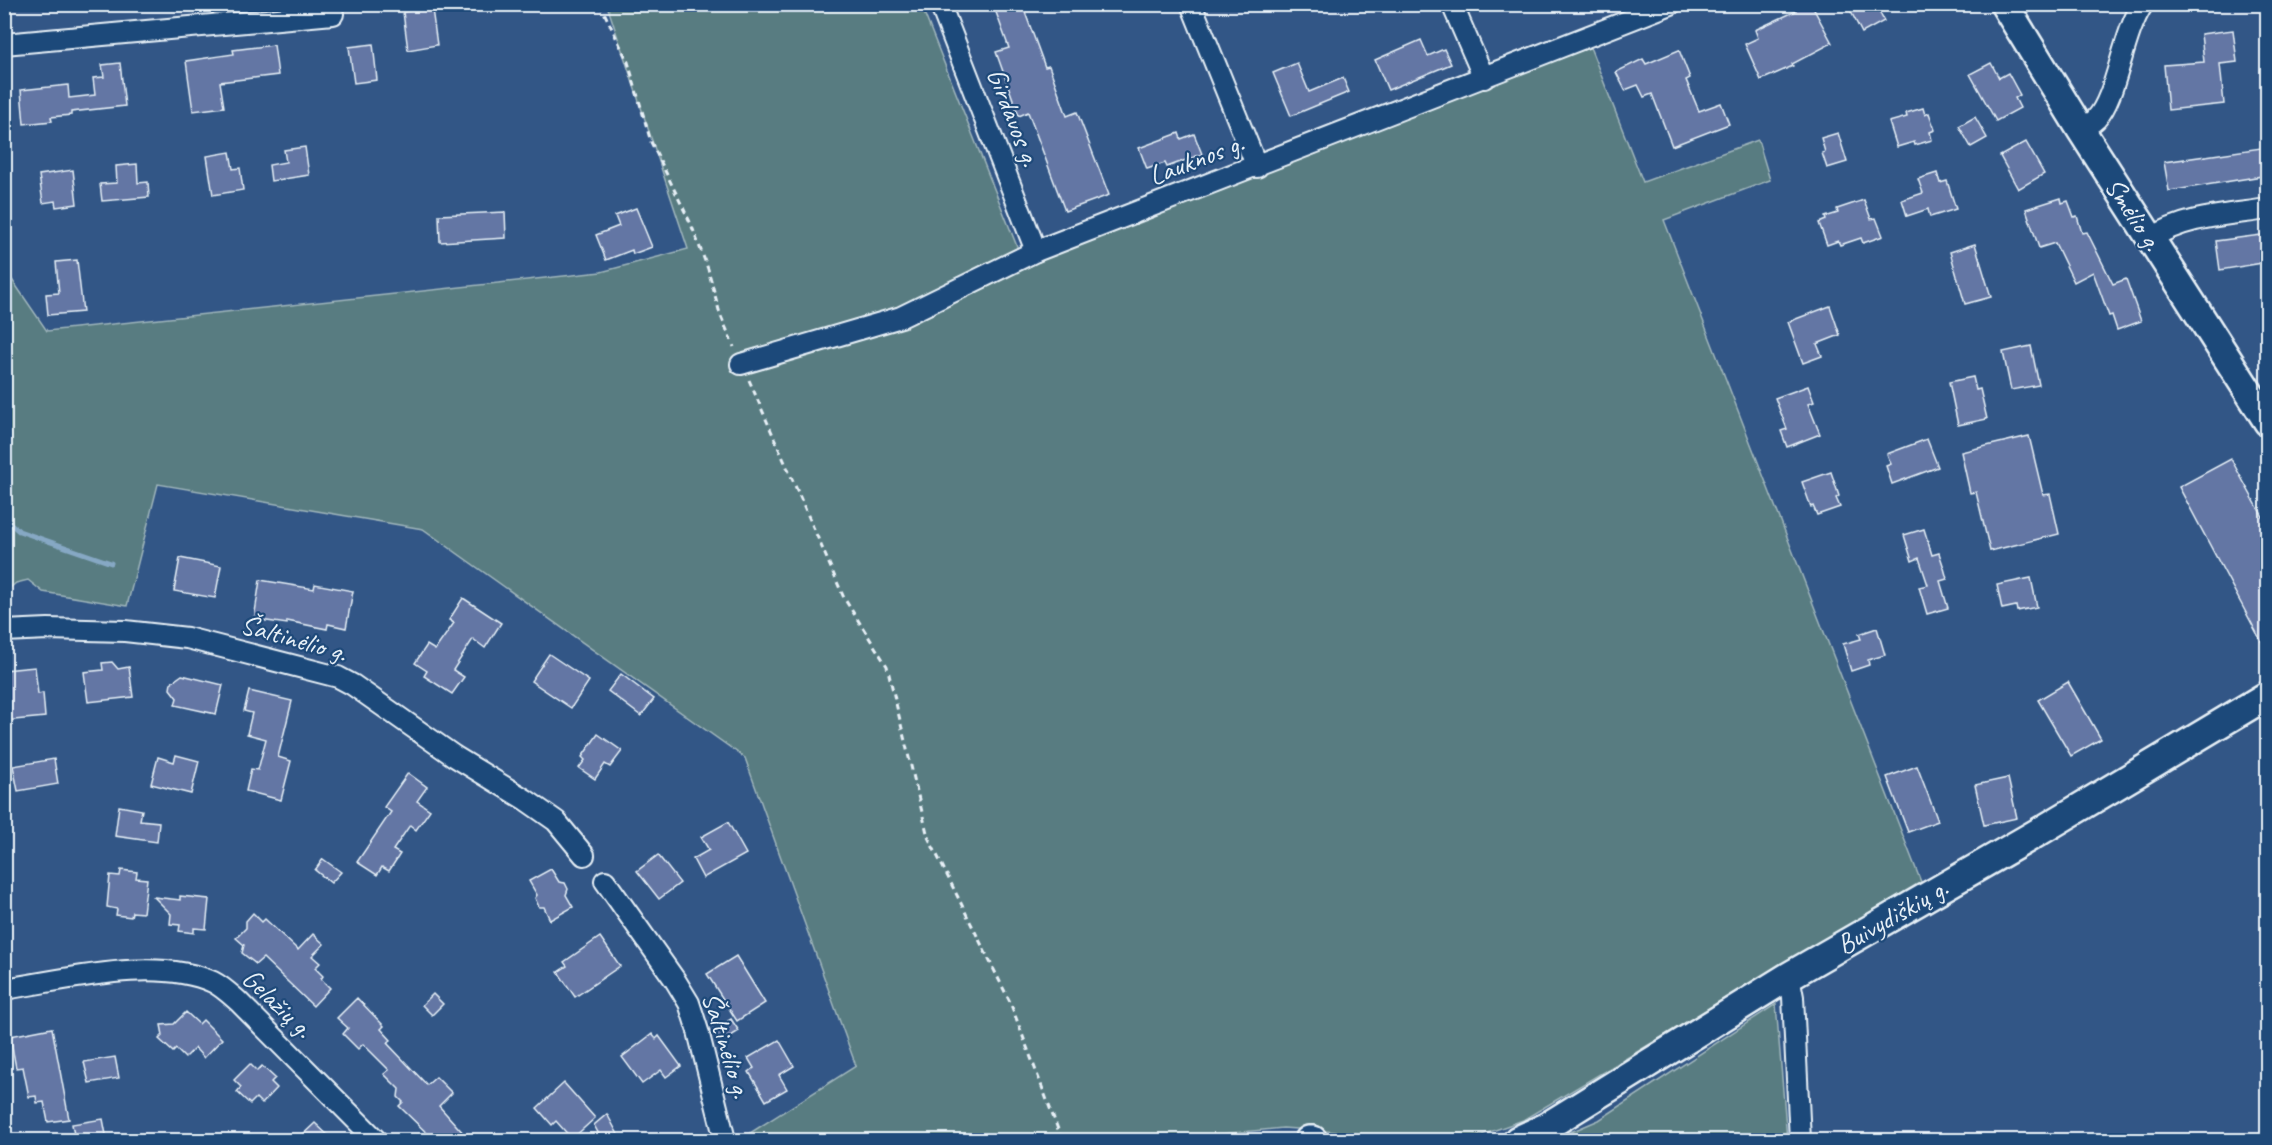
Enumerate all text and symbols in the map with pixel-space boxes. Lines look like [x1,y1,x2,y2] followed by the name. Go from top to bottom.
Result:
[979,63,1049,172] street label: Girdavos g.
[1143,125,1249,193] street label: Lauknos g.
[2097,171,2171,258] street label: Smėlio g.
[237,606,352,670] street label: Šaltinėlio g.
[1830,870,1954,962] street label: Buivydiškių g.
[235,961,321,1046] street label: Gelažių g.
[694,988,760,1103] street label: Šaltinėlio g.

